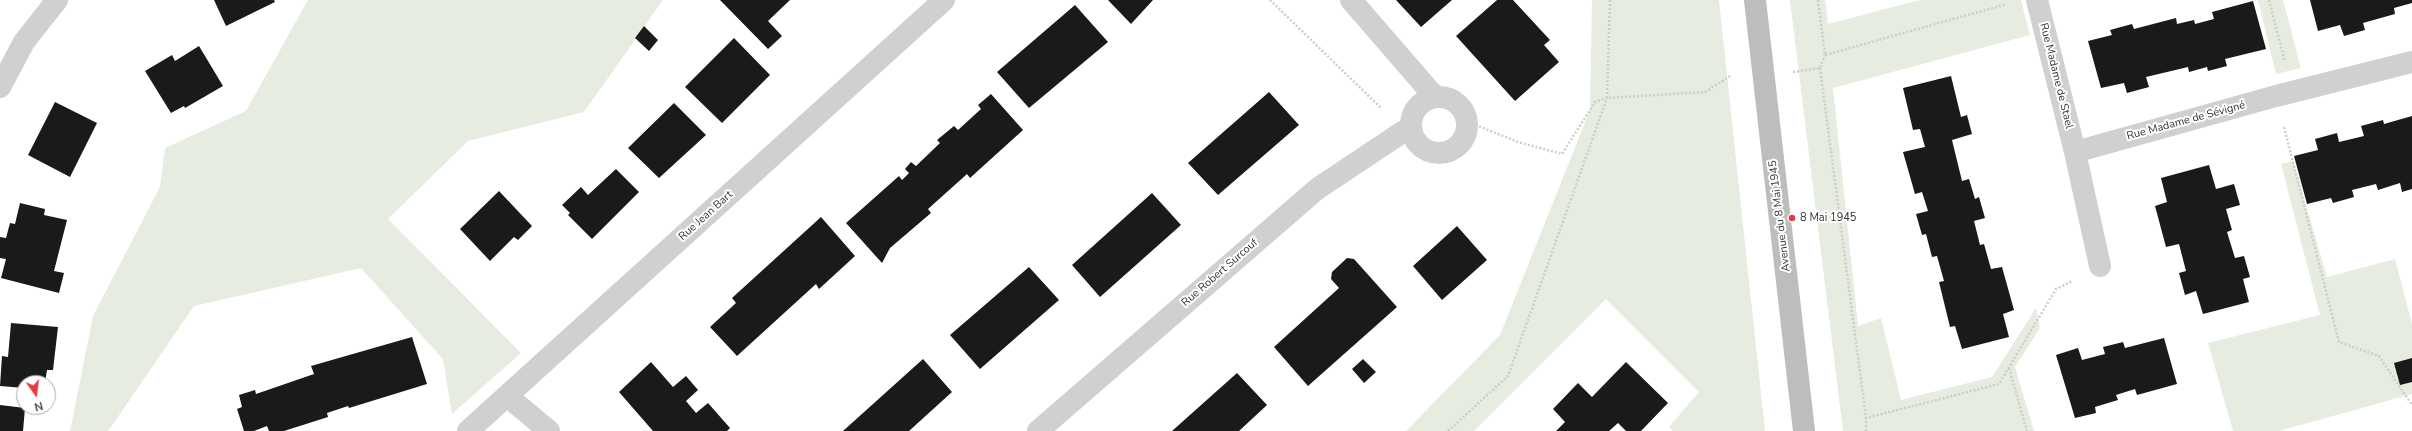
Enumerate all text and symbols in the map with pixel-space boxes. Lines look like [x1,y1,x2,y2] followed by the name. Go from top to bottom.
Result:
[2036,22,2076,130] street label: Rue Madame de Stael
[2125,99,2247,143] street label: Rue Madame de Sévigné
[1767,160,1793,272] street label: Avenue du 8 Mai 1945
[676,188,736,244] street label: Rue Jean Bart
[1800,211,1856,225] place label: 8 Mai 1945
[1787,213,1797,223] marker: 8 Mai 1945
[1179,236,1261,310] street label: Rue Robert Surcouf
[16,375,56,415] north arrow
[33,398,45,414] text: N

